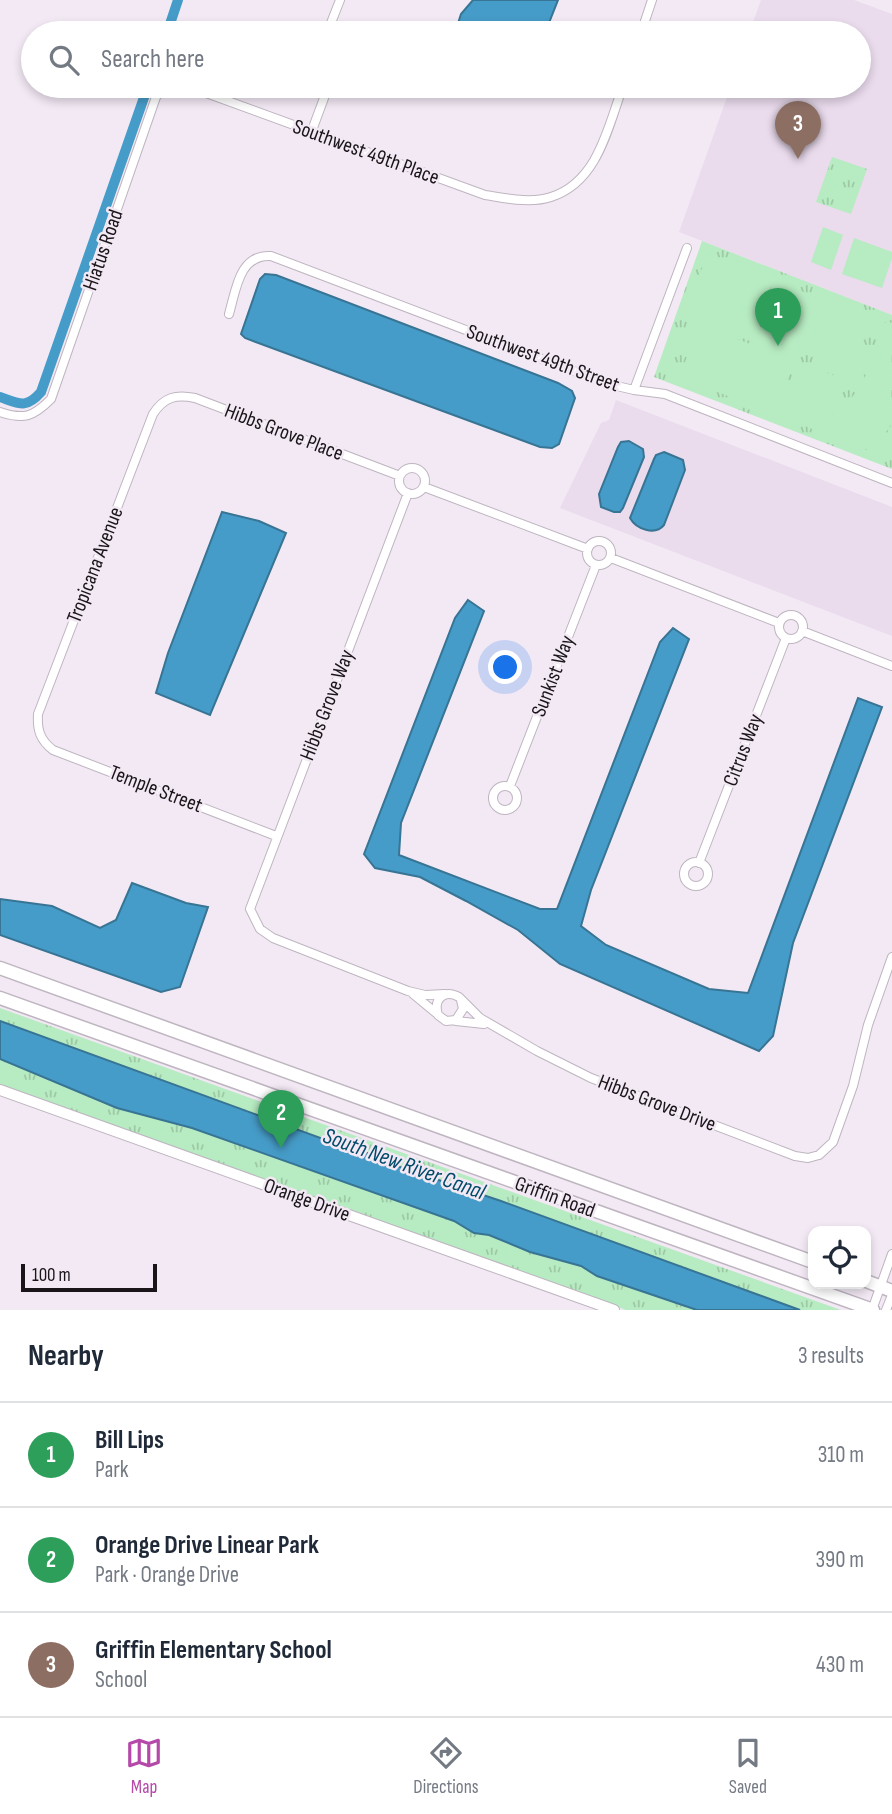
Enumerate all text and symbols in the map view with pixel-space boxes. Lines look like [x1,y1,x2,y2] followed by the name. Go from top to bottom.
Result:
[21,21,871,98] search box
[45,41,83,79] icon: search
[101,44,204,75] text: Search here
[775,101,821,159] pin: 3
[289,114,443,190] street label: Southwest 49th Place
[78,206,128,294] street label: Hiatus Road
[755,288,801,346] pin: 1
[463,319,623,397] street label: Southwest 49th Street
[221,398,347,466] street label: Hibbs Grove Place
[61,504,129,626] street label: Tropicana Avenue
[526,632,580,720] street label: Sunkist Way
[294,646,360,764] street label: Hibbs Grove Way
[488,650,522,684] your location
[718,710,768,790] street label: Citrus Way
[106,760,206,818] street label: Temple Street
[595,1069,719,1137] street label: Hibbs Grove Drive
[258,1090,304,1148] pin: 2
[319,1122,490,1207] water label: South New River Canal
[511,1171,599,1223] street label: Griffin Road
[261,1173,353,1227] street label: Orange Drive
[808,1226,871,1289] map controls
[808,1226,871,1289] button: locate
[21,1261,158,1293] scale bar
[32,1264,71,1287] text: 100 m
[28,1338,104,1374] text: Nearby
[798,1342,864,1370] text: 3 results
[95,1425,164,1456] text: Bill Lips
[46,1441,56,1469] text: 1
[818,1441,864,1469] text: 310 m
[95,1456,129,1484] text: Park
[95,1530,319,1561] text: Orange Drive Linear Park
[46,1546,56,1574] text: 2
[815,1546,864,1574] text: 390 m
[95,1561,239,1589] text: Park · Orange Drive
[95,1635,332,1666] text: Griffin Elementary School
[46,1651,56,1679] text: 3
[816,1651,864,1679] text: 430 m
[95,1666,147,1694] text: School
[125,1734,163,1799] tab: Map
[413,1734,479,1799] tab: Directions
[729,1734,767,1799] tab: Saved

